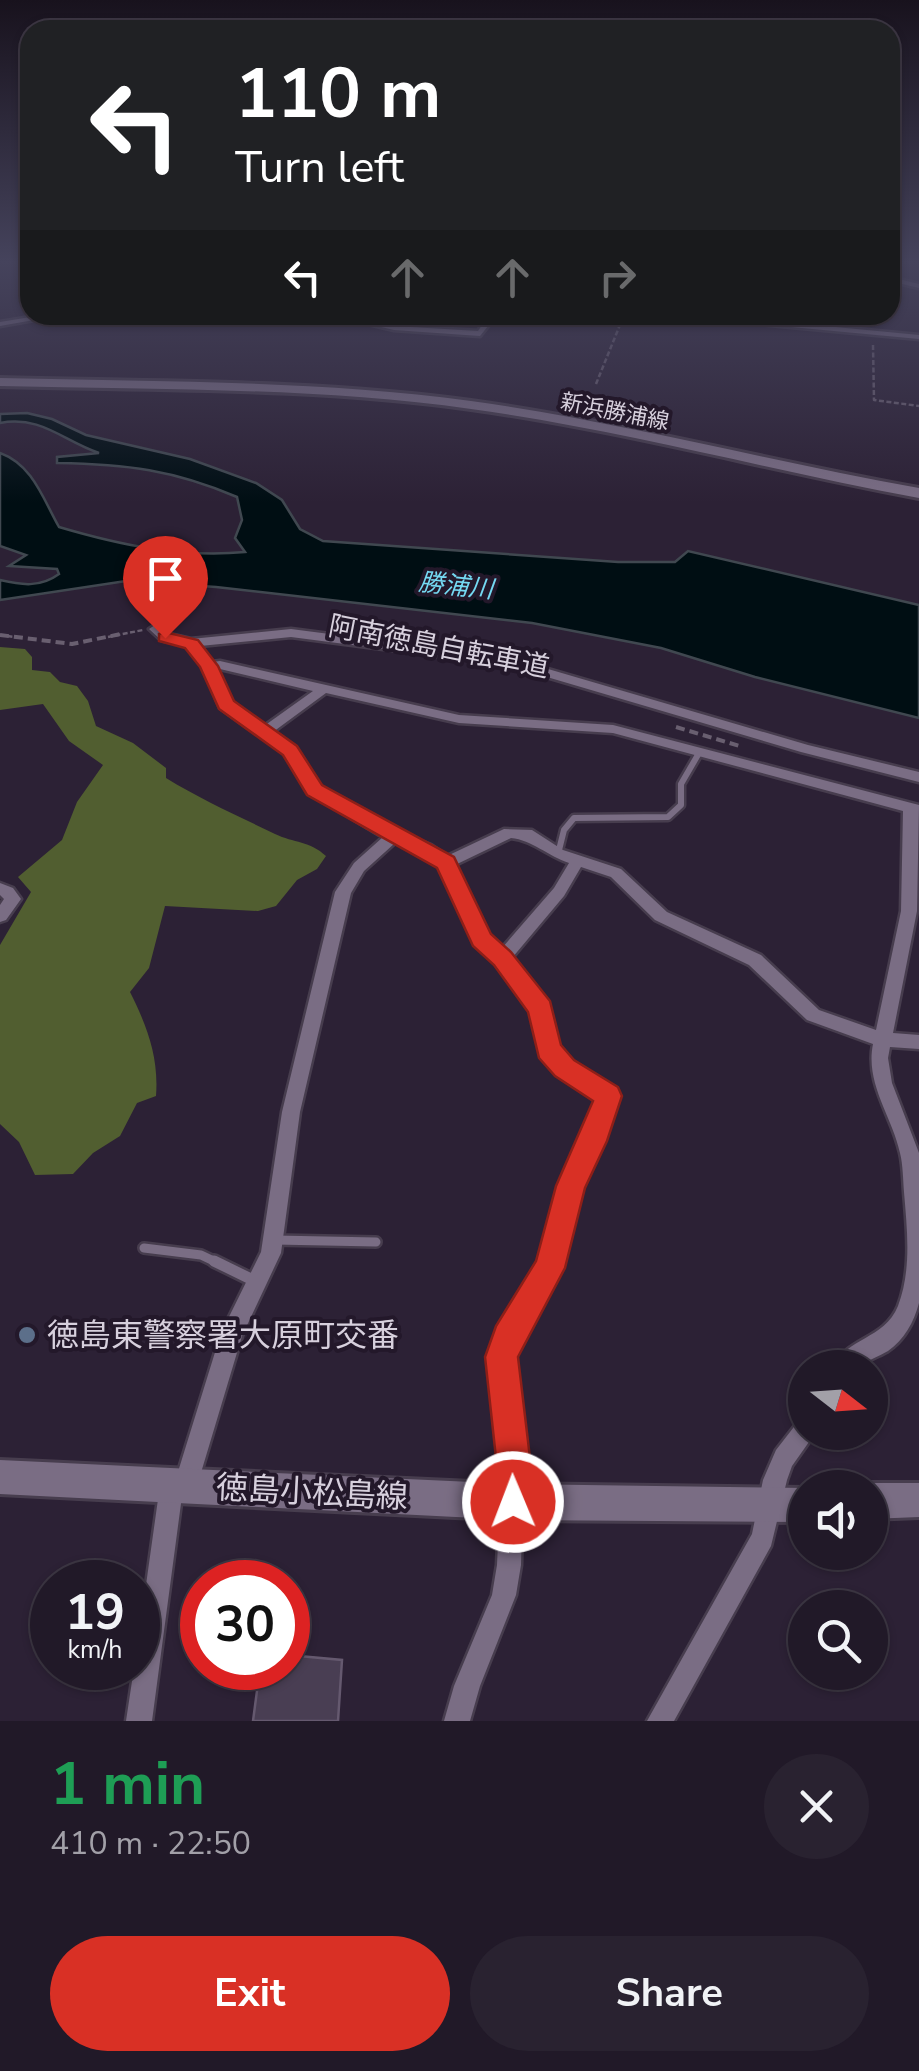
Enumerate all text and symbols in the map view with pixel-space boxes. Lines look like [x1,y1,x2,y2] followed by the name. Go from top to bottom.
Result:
[235,46,441,142] text: 110 m
[70,60,200,190] icon: left
[235,137,404,198] text: Turn left
[275,250,330,305] icon: left
[380,250,435,305] icon: ahead
[485,250,540,305] icon: ahead
[590,250,645,305] icon: right
[558,387,672,437] street label: 新浜勝浦線
[123,536,208,639] pin
[138,551,193,606] icon: arrive
[417,565,498,607] water label: 勝浦川
[325,607,552,687] street label: 阿南徳島自転車道
[47,1314,399,1357] place label: 徳島東警察署大原町交番
[16,1324,38,1346] marker: 徳島東警察署大原町交番
[788,1350,888,1450] north arrow
[788,1350,888,1690] map controls
[461,1450,565,1554] position arrow
[215,1466,409,1519] street label: 徳島小松島線
[788,1470,888,1570] button: sound
[180,1560,310,1690] speed limit sign: 30
[65,1578,125,1647] text: 19
[788,1590,888,1690] button: search
[67,1633,123,1667] text: km/h
[50,1743,205,1825] text: 1 min
[764,1754,869,1859] button: close
[50,1822,251,1865] text: 410 m · 22:50
[50,1936,450,2051] button: Exit
[470,1936,869,2051] button: Share

